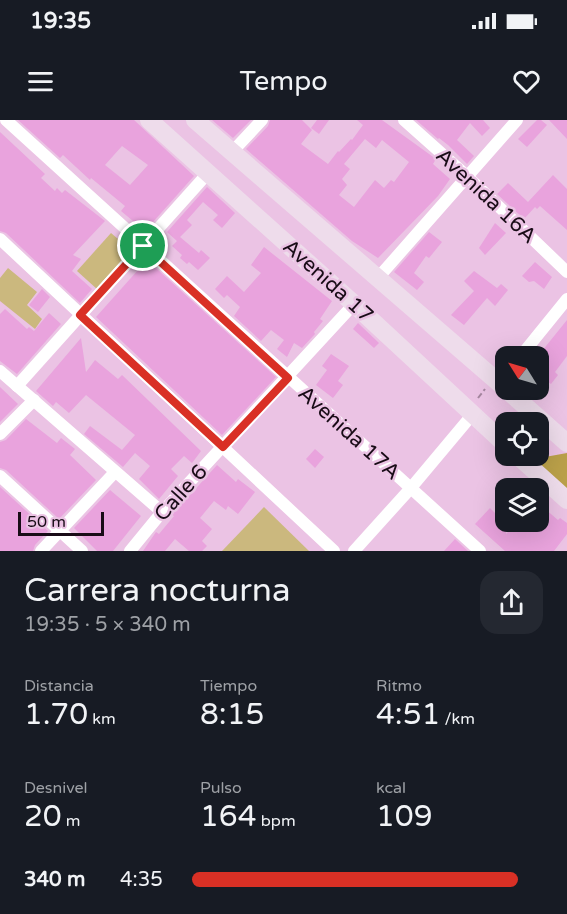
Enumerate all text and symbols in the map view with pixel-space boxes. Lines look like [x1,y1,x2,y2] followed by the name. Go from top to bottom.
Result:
[30,8,91,34] text: 19:35
[24,65,57,98] icon: menu
[239,65,328,98] text: Tempo
[510,65,543,98] icon: heart
[431,143,541,249] street label: Avenida 16A
[117,220,168,271] pin
[126,229,159,262] icon: arrive
[278,234,378,328] street label: Avenida 17
[495,346,549,400] north arrow
[495,346,549,532] map controls
[293,381,405,485] street label: Avenida 17A
[495,412,549,466] button: locate
[149,460,213,526] street label: Calle 6
[495,478,549,532] button: layers
[18,509,104,537] scale bar
[27,512,66,532] text: 50 m
[24,571,290,610] text: Carrera nocturna
[480,571,543,634] button: share
[24,613,191,637] text: 19:35 · 5 × 340 m
[24,676,94,696] text: Distancia
[200,676,257,696] text: Tiempo
[376,676,422,696] text: Ritmo
[24,696,88,733] text: 1.70
[200,696,264,733] text: 8:15
[376,696,440,733] text: 4:51
[88,709,116,729] text: km
[440,709,475,729] text: /km
[24,778,88,798] text: Desnivel
[200,778,242,798] text: Pulso
[376,778,406,798] text: kcal
[24,798,62,835] text: 20
[200,798,257,835] text: 164
[376,798,433,835] text: 109
[62,811,81,831] text: m
[257,811,296,831] text: bpm
[24,868,85,892] text: 340 m
[120,868,163,892] text: 4:35

